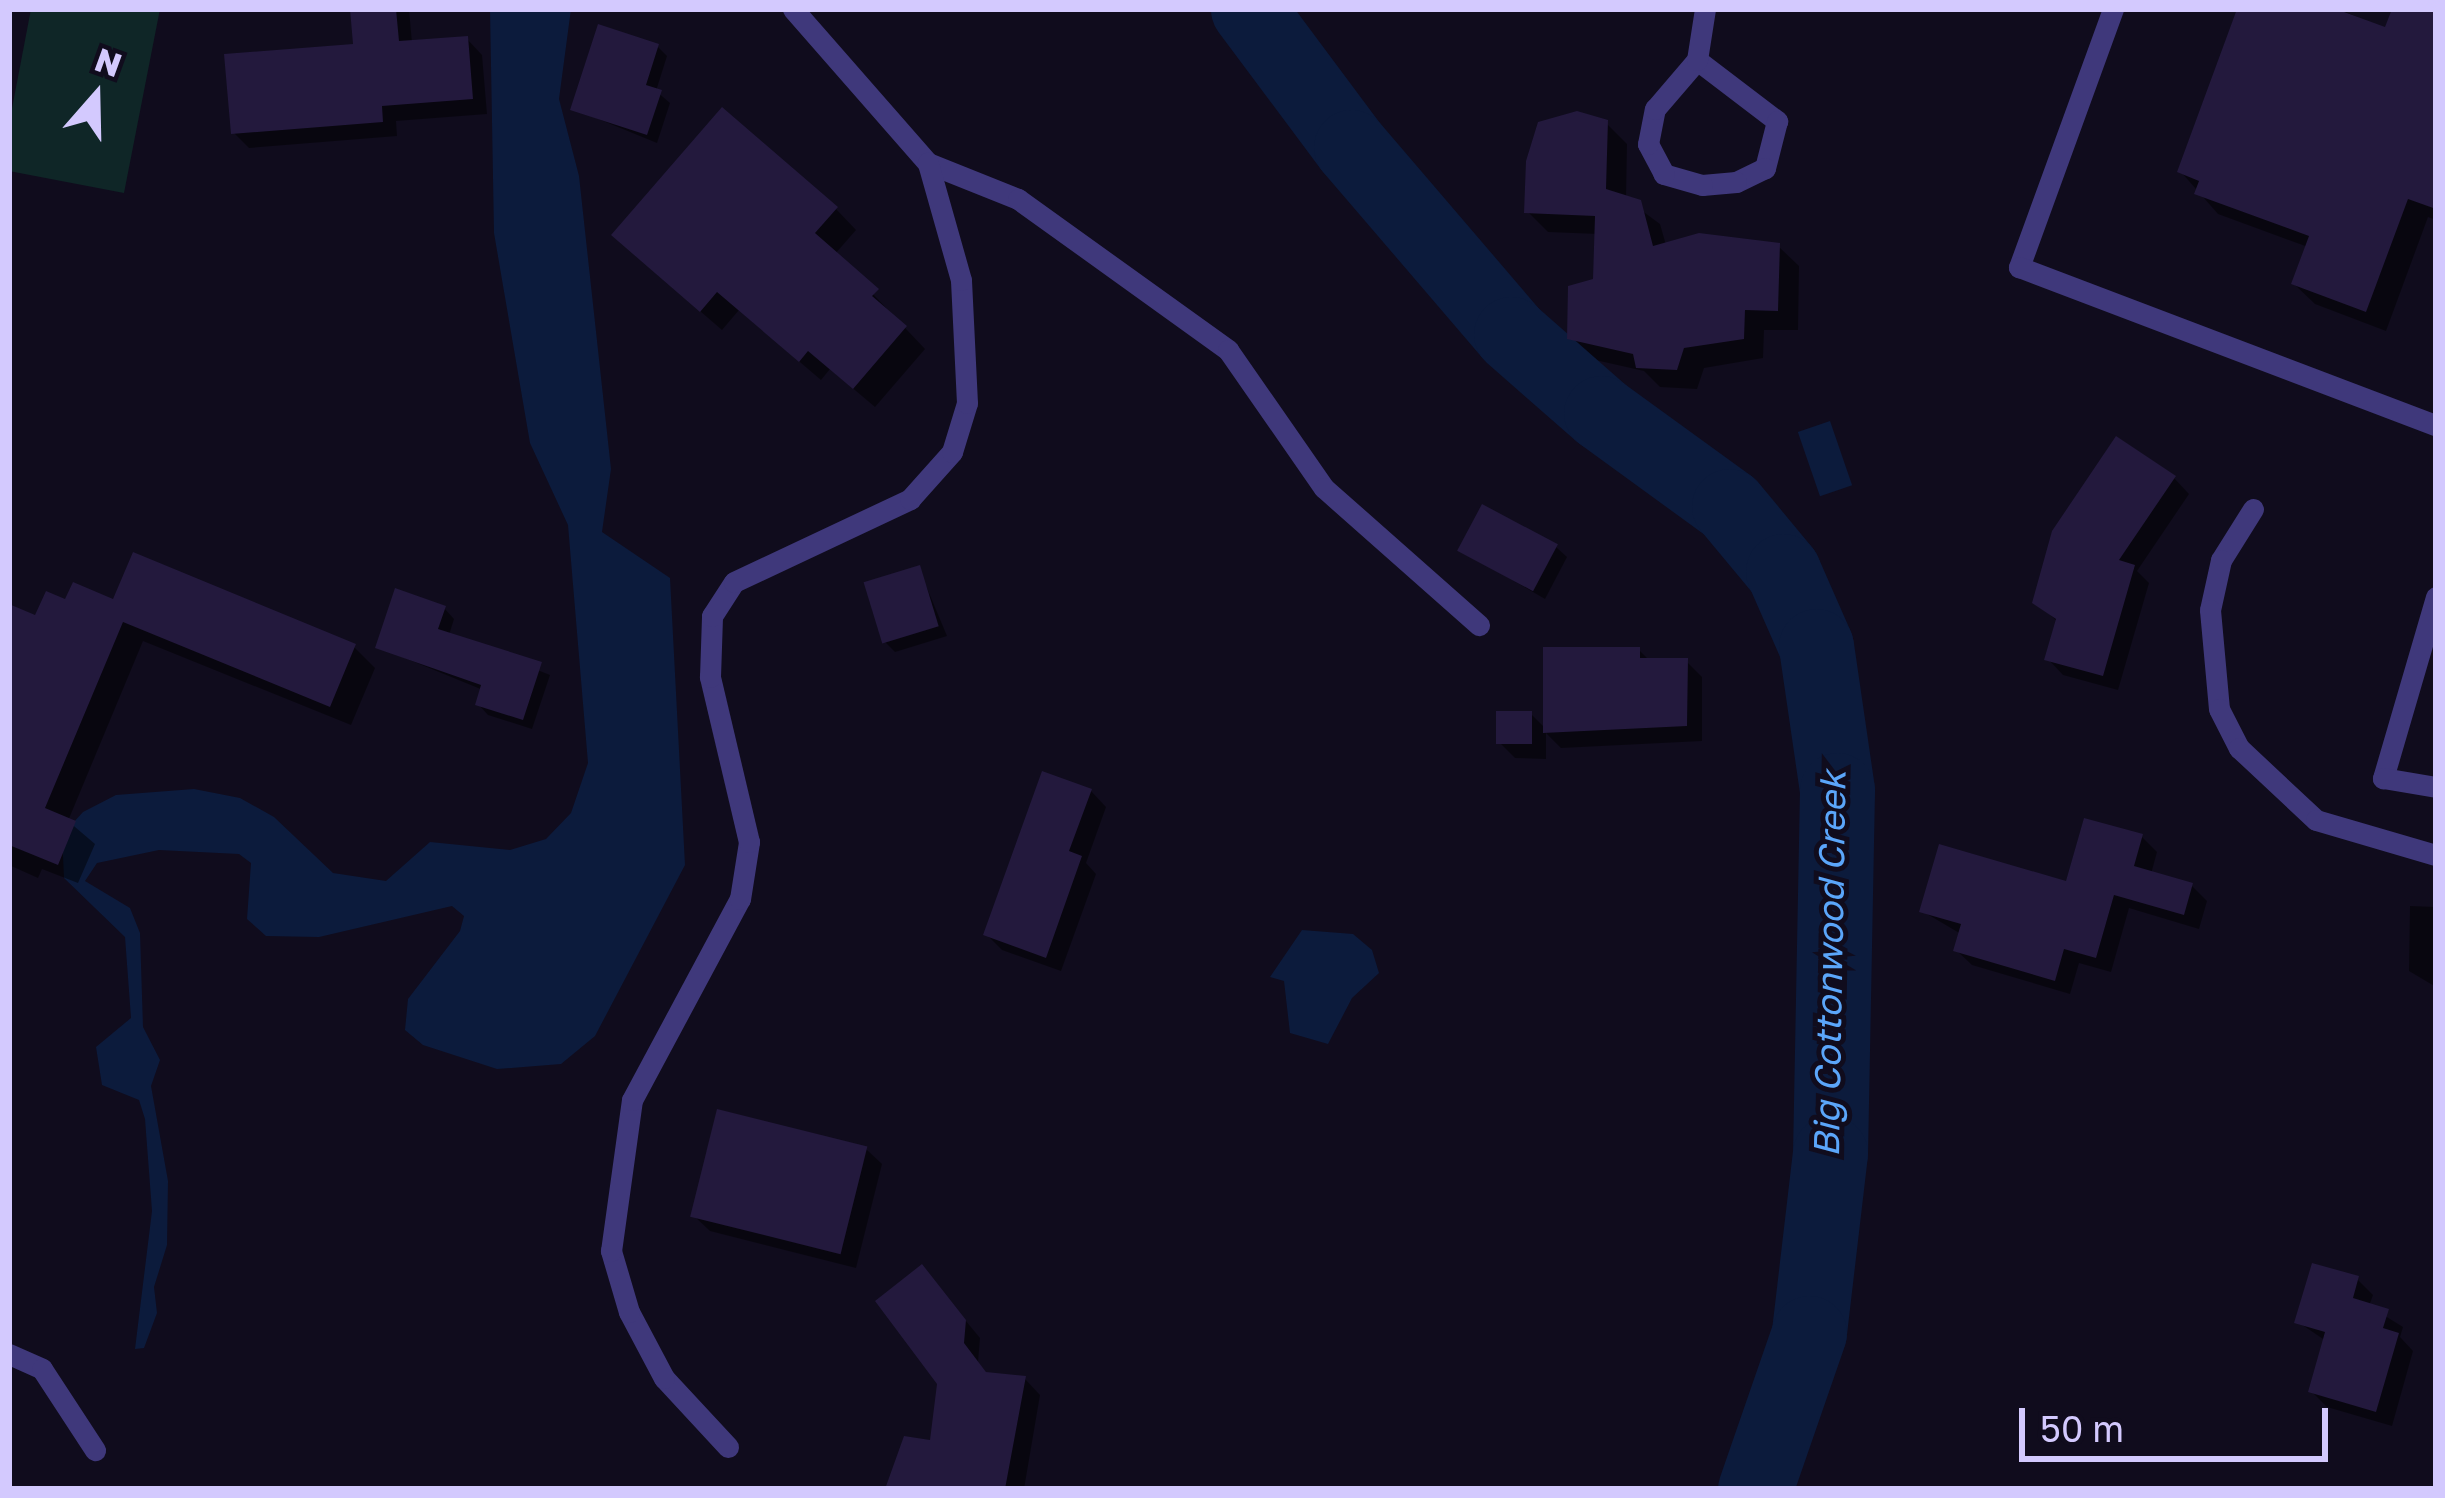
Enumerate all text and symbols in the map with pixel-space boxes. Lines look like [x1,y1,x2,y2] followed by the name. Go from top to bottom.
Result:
[36,36,156,156] north arrow
[90,39,127,84] text: N
[1804,771,1854,1157] water label: Big Cottonwood Creek
[2025,1384,2334,1458] scale bar
[2040,1407,2124,1450] text: 50 m

